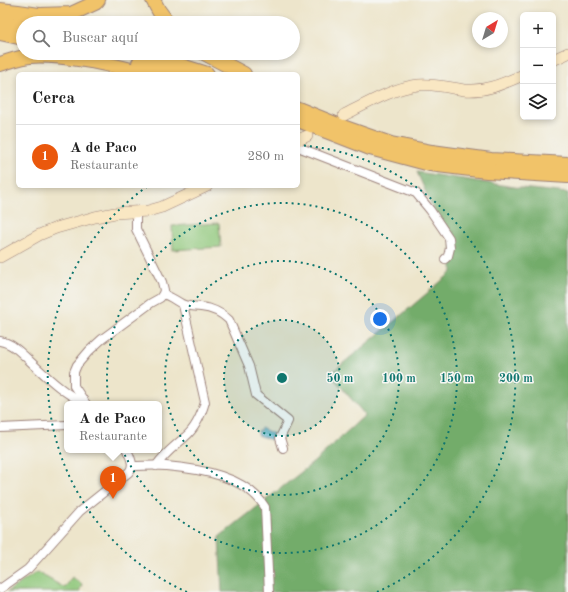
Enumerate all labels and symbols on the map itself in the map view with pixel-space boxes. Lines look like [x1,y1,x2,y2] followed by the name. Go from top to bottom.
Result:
[472,12,508,48] north arrow
[370,309,390,329] your location
[275,371,289,385] centre of rings
[327,372,354,385] text: 50 m
[440,372,474,385] text: 150 m
[382,373,416,385] text: 100 m
[499,373,533,385] text: 200 m
[100,466,126,499] pin: 1

